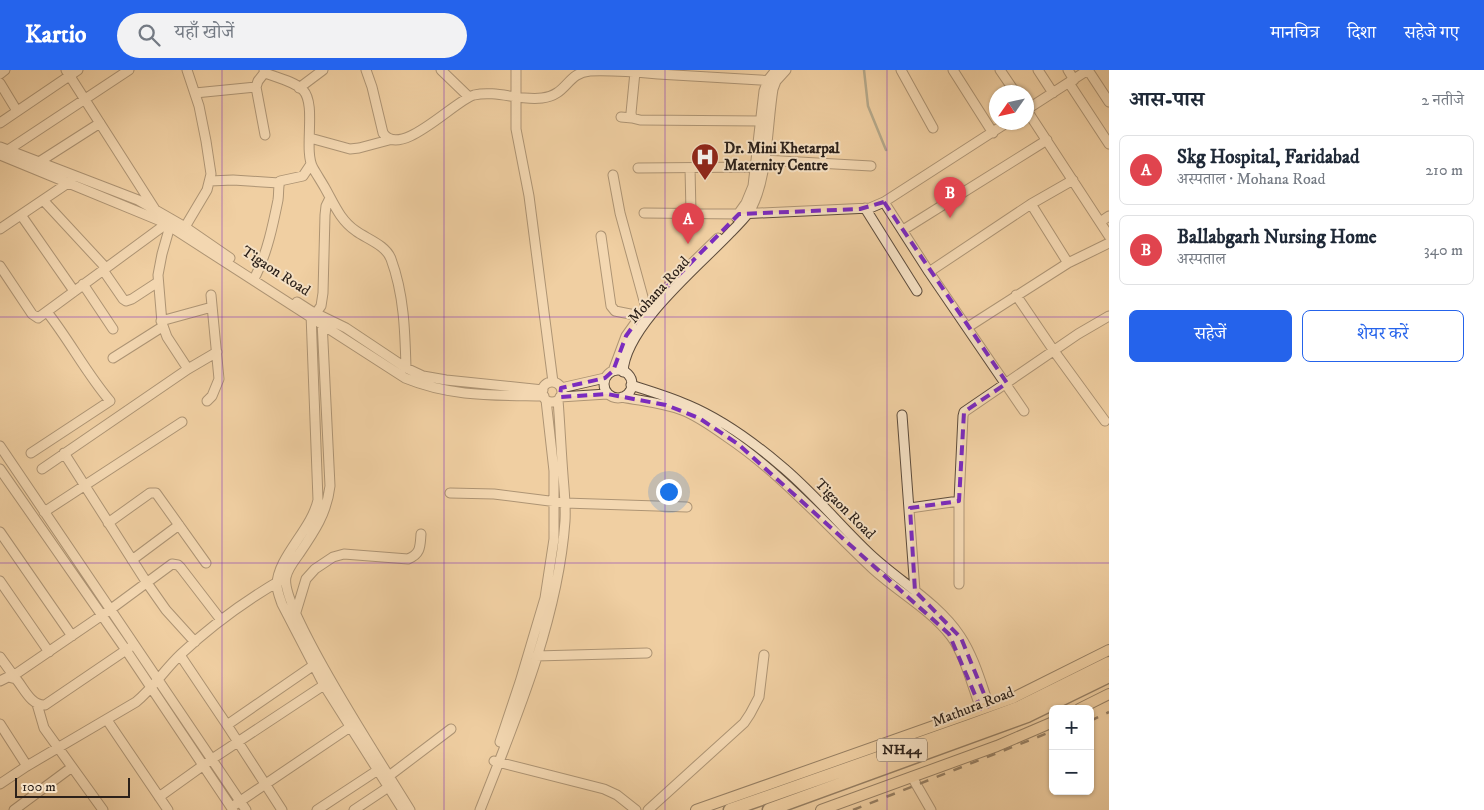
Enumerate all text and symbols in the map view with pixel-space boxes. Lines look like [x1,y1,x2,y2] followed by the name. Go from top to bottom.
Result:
[117,13,467,58] search box
[25,20,87,50] text: Kartio
[135,21,163,49] icon: search
[175,21,234,44] text: यहाँ खोजें
[1271,22,1319,44] text: मानचित्र
[1347,22,1376,44] text: दिशा
[1404,22,1459,44] text: सहेजे गए
[989,85,1034,130] north arrow
[1129,87,1204,113] text: आस-पास
[1421,90,1464,110] text: 2 नतीजे
[724,139,840,175] place label: Dr. Mini Khetarpal Maternity Centre
[690,142,720,181] hospital icon: Dr. Mini Khetarpal Maternity Centre
[1177,146,1360,169] text: Skg Hospital, Faridabad
[1141,160,1151,180] text: A
[1425,160,1463,180] text: 210 m
[1177,169,1325,189] text: अस्पताल · Mohana Road
[934,177,966,218] pin: B
[672,203,704,244] pin: A
[1177,226,1377,249] text: Ballabgarh Nursing Home
[1141,240,1151,260] text: B
[1424,240,1463,260] text: 340 m
[238,242,314,301] street label: Tigaon Road
[1177,249,1226,269] text: अस्पताल
[624,252,694,327] street label: Mohana Road
[1129,310,1292,362] button: सहेजें
[1302,310,1464,362] button: शेयर करें
[811,475,880,544] street label: Tigaon Road
[656,479,682,505] your location
[929,683,1017,731] street label: Mathura Road
[1049,705,1094,795] map controls
[1049,705,1094,750] button: +
[877,738,927,762] road number: NH44
[1049,750,1094,795] button: −
[15,775,130,798] scale bar
[22,778,56,796] text: 100 m

